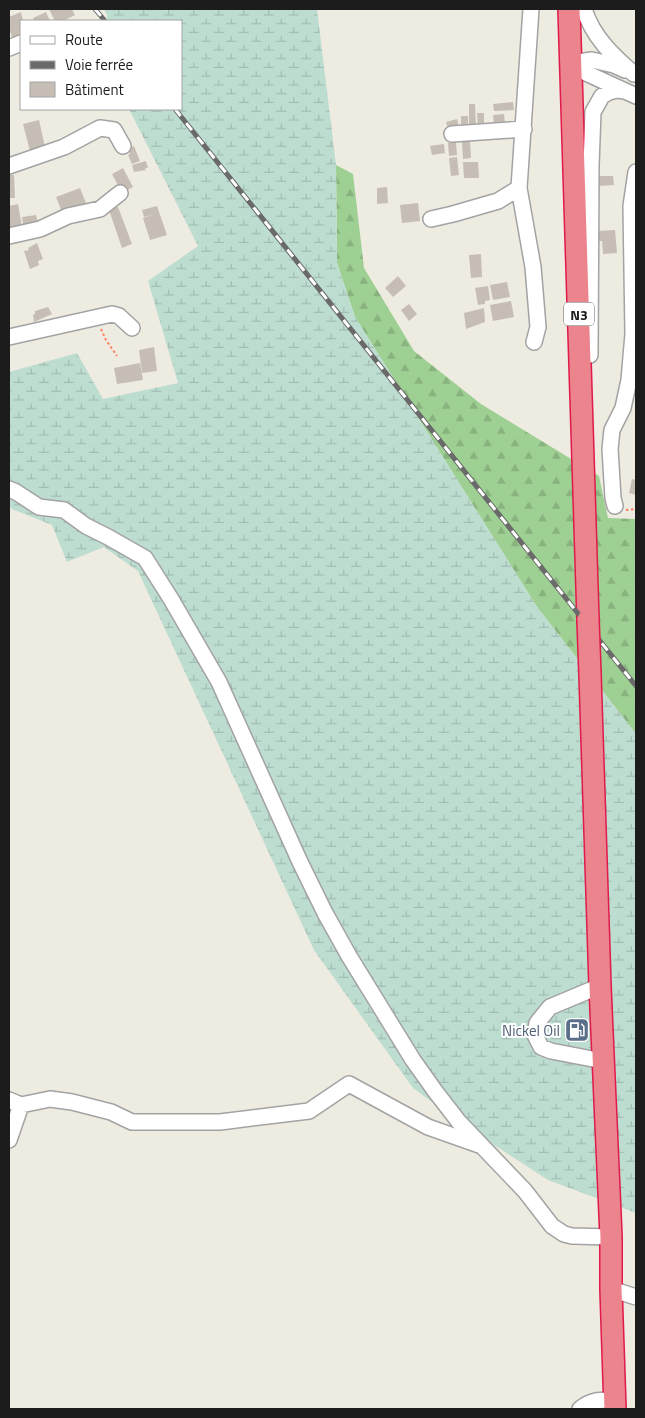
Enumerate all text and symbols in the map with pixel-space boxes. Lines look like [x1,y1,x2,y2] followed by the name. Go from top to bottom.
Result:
[20,20,182,110] legend
[65,28,103,51] text: Route
[65,53,133,76] text: Voie ferrée
[65,78,124,101] text: Bâtiment
[564,302,594,326] road number: N3
[564,1017,590,1043] fuel station icon: Nickel Oil
[502,1019,560,1042] place label: Nickel Oil

